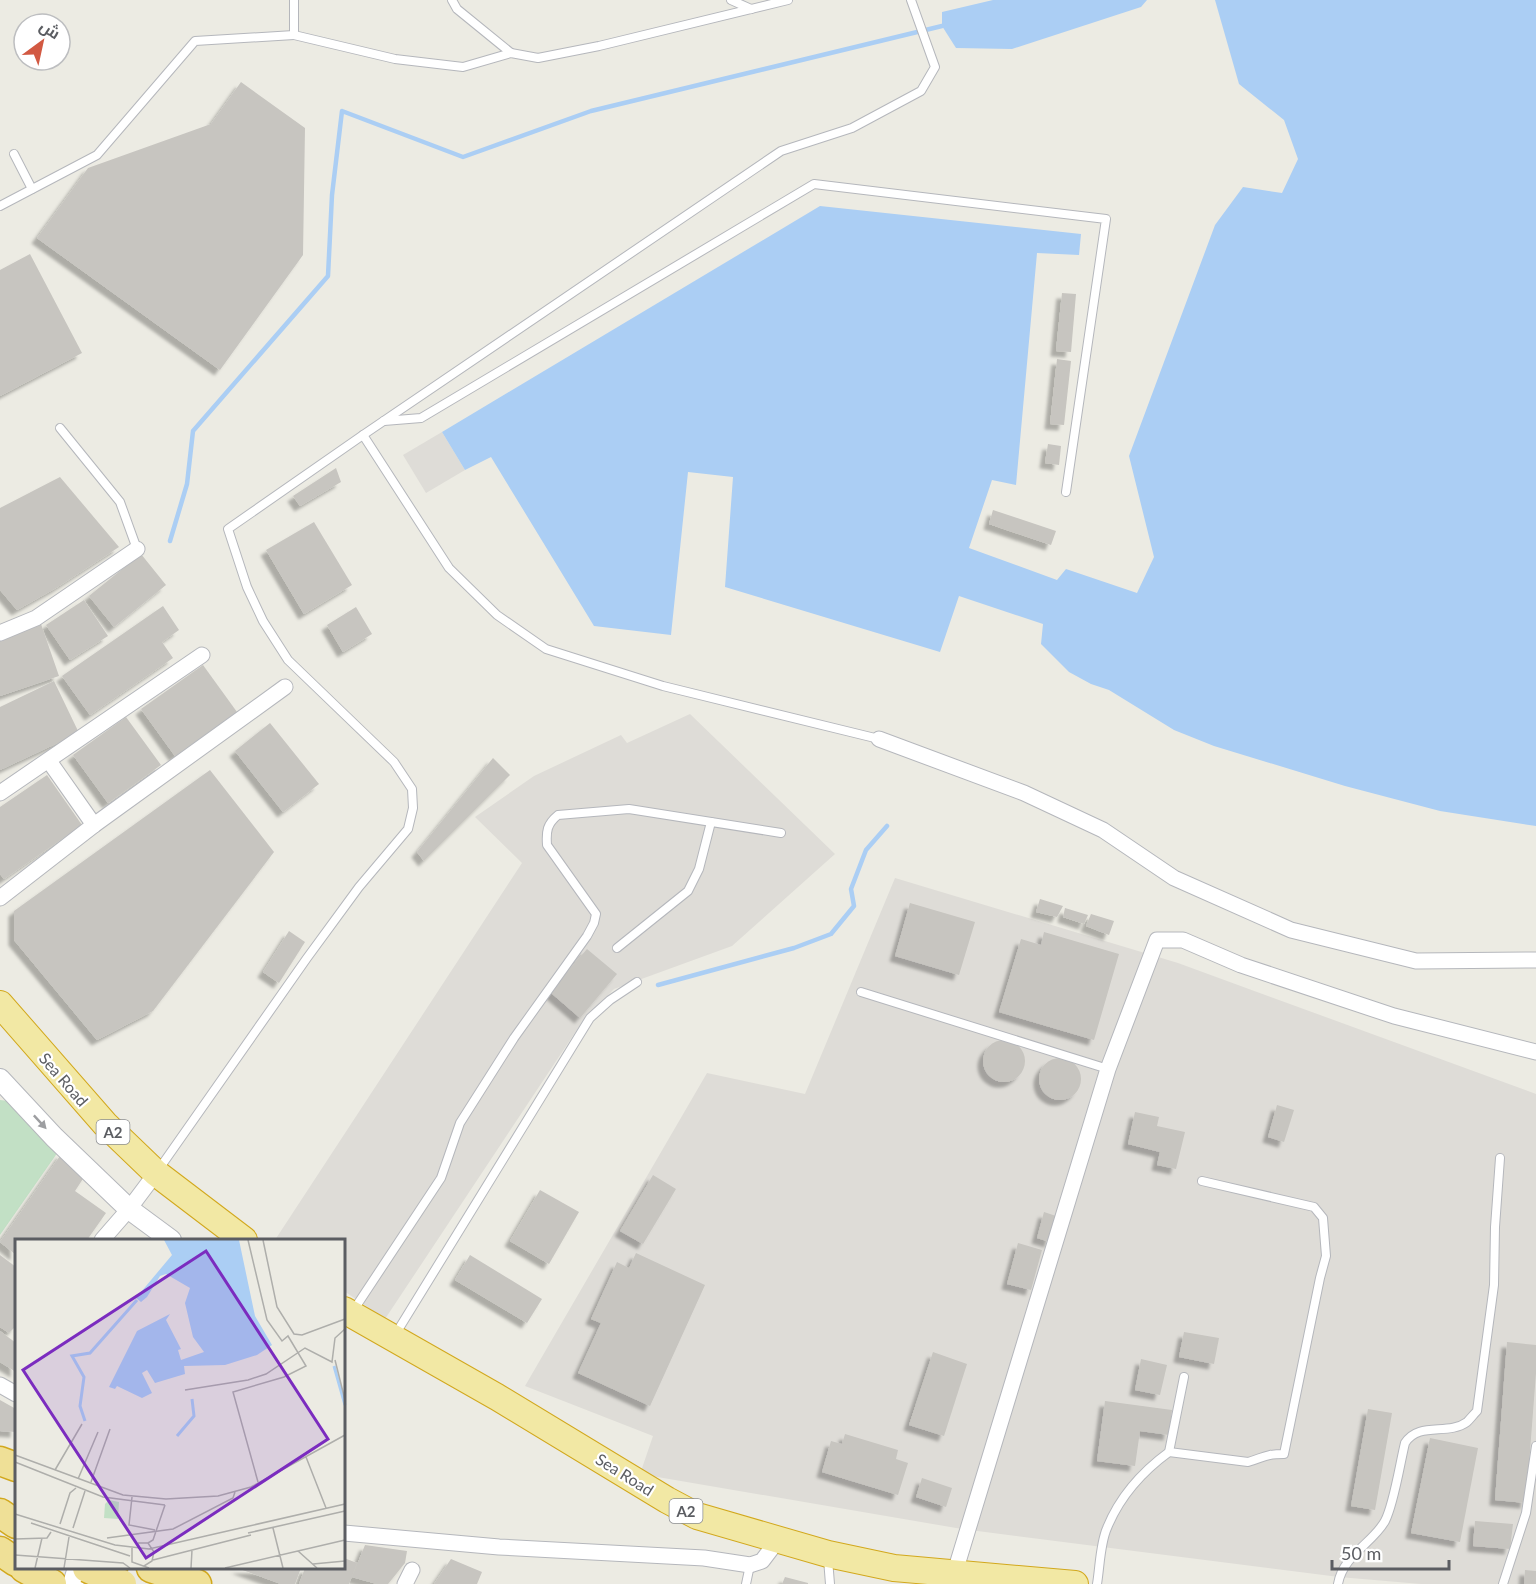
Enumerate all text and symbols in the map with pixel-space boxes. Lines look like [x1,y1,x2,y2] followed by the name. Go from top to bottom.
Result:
[12,12,72,72] north arrow
[36,15,64,43] text: ش
[36,1048,92,1110] street label: Sea Road
[33,1114,46,1129] one-way arrow
[96,1120,130,1144] road number: A2
[15,1239,345,1569] inset map
[593,1449,657,1499] street label: Sea Road
[670,1499,702,1523] road number: A2
[1332,1533,1449,1571] scale bar
[1341,1542,1381,1564] text: 50 m

